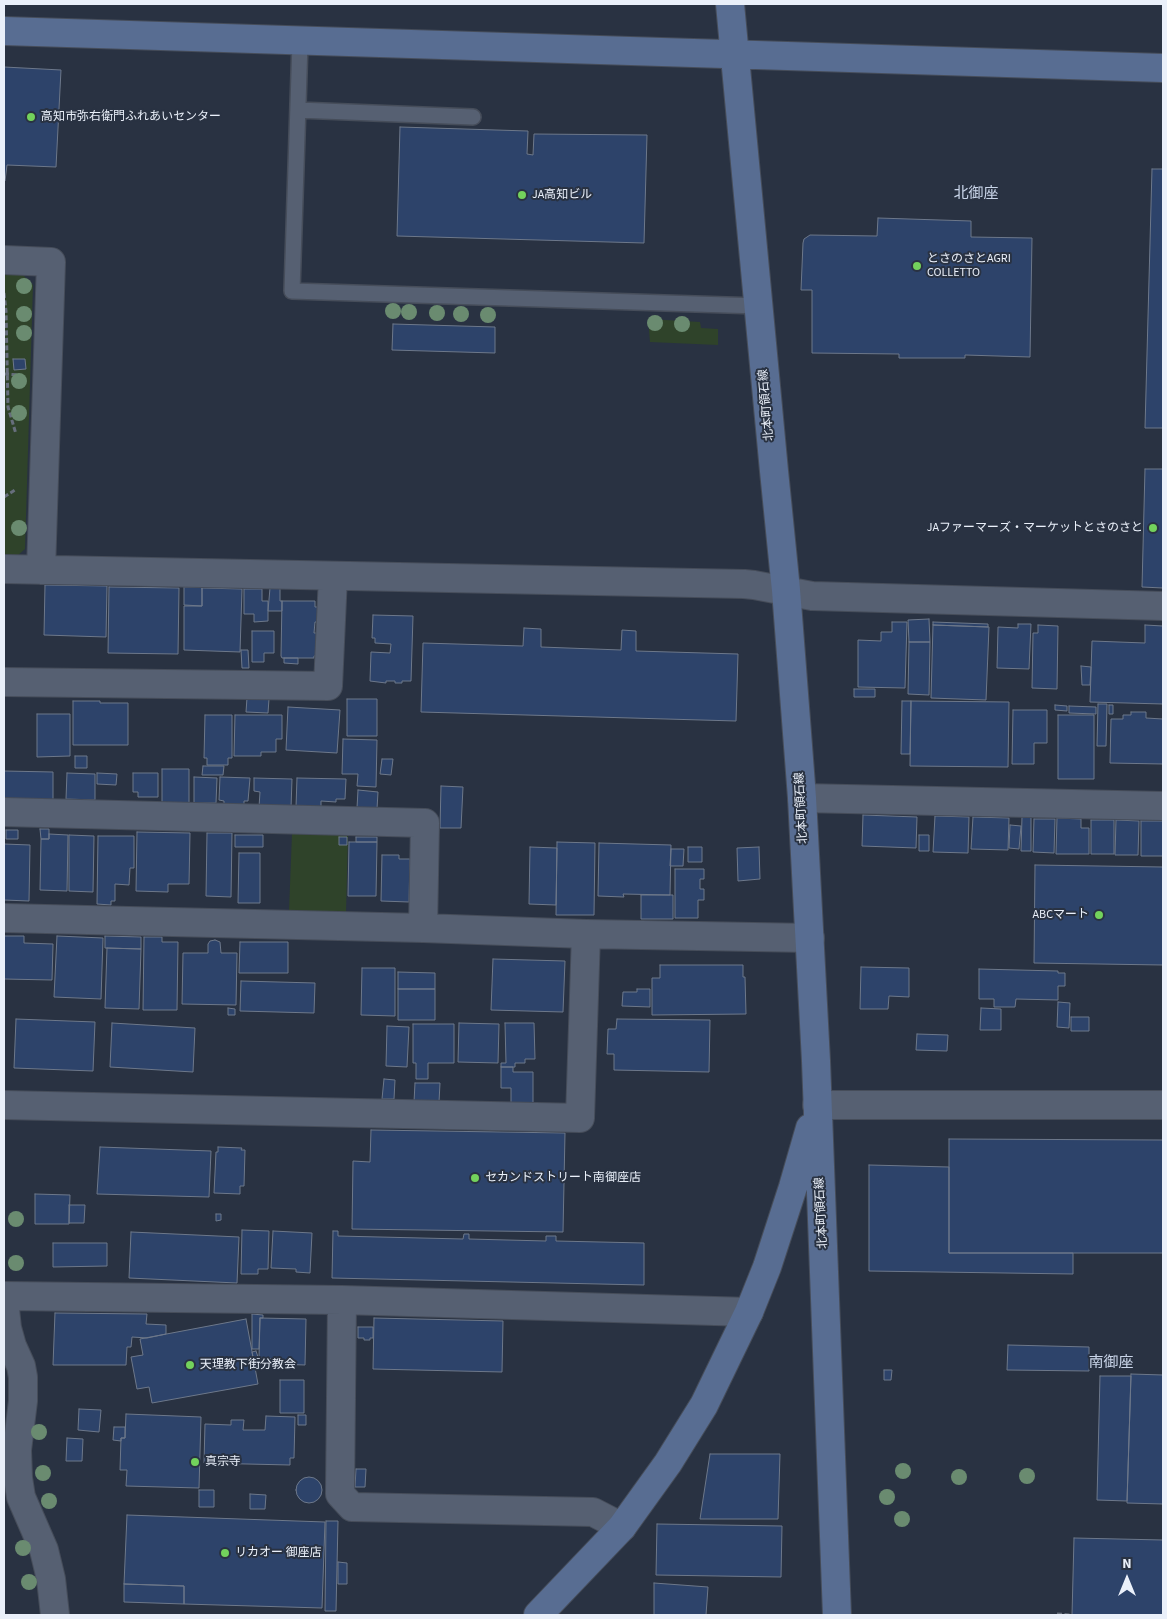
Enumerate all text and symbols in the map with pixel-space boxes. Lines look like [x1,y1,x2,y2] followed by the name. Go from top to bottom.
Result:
[41,110,221,124] place label: 高知市弥右衛門ふれあいセンター
[25,111,37,123] marker: 高知市弥右衛門ふれあいセンター
[954,186,998,204] district label: 北御座
[532,188,592,202] place label: JA高知ビル
[516,189,528,201] marker: JA高知ビル
[927,252,1011,280] place label: とさのさとAGRI COLLETTO
[911,260,923,272] marker: とさのさとAGRI COLLETTO
[757,369,777,441] street label: 北本町領石線
[927,521,1143,535] place label: JAファーマーズ・マーケットとさのさと
[1147,522,1159,534] marker: JAファーマーズ・マーケットとさのさと
[793,772,811,844] street label: 北本町領石線
[1033,908,1089,922] place label: ABCマート
[1093,909,1105,921] marker: ABCマート
[485,1171,641,1185] place label: セカンドストリート南御座店
[469,1172,481,1184] marker: セカンドストリート南御座店
[813,1177,831,1249] street label: 北本町領石線
[1089,1355,1133,1373] district label: 南御座
[200,1358,296,1372] place label: 天理教下街分教会
[184,1359,196,1371] marker: 天理教下街分教会
[205,1455,241,1469] place label: 真宗寺
[189,1456,201,1468] marker: 真宗寺
[235,1546,321,1560] place label: リカオー 御座店
[219,1547,231,1559] marker: リカオー 御座店
[1102,1554,1152,1604] north arrow
[1122,1554,1132,1574] text: N

